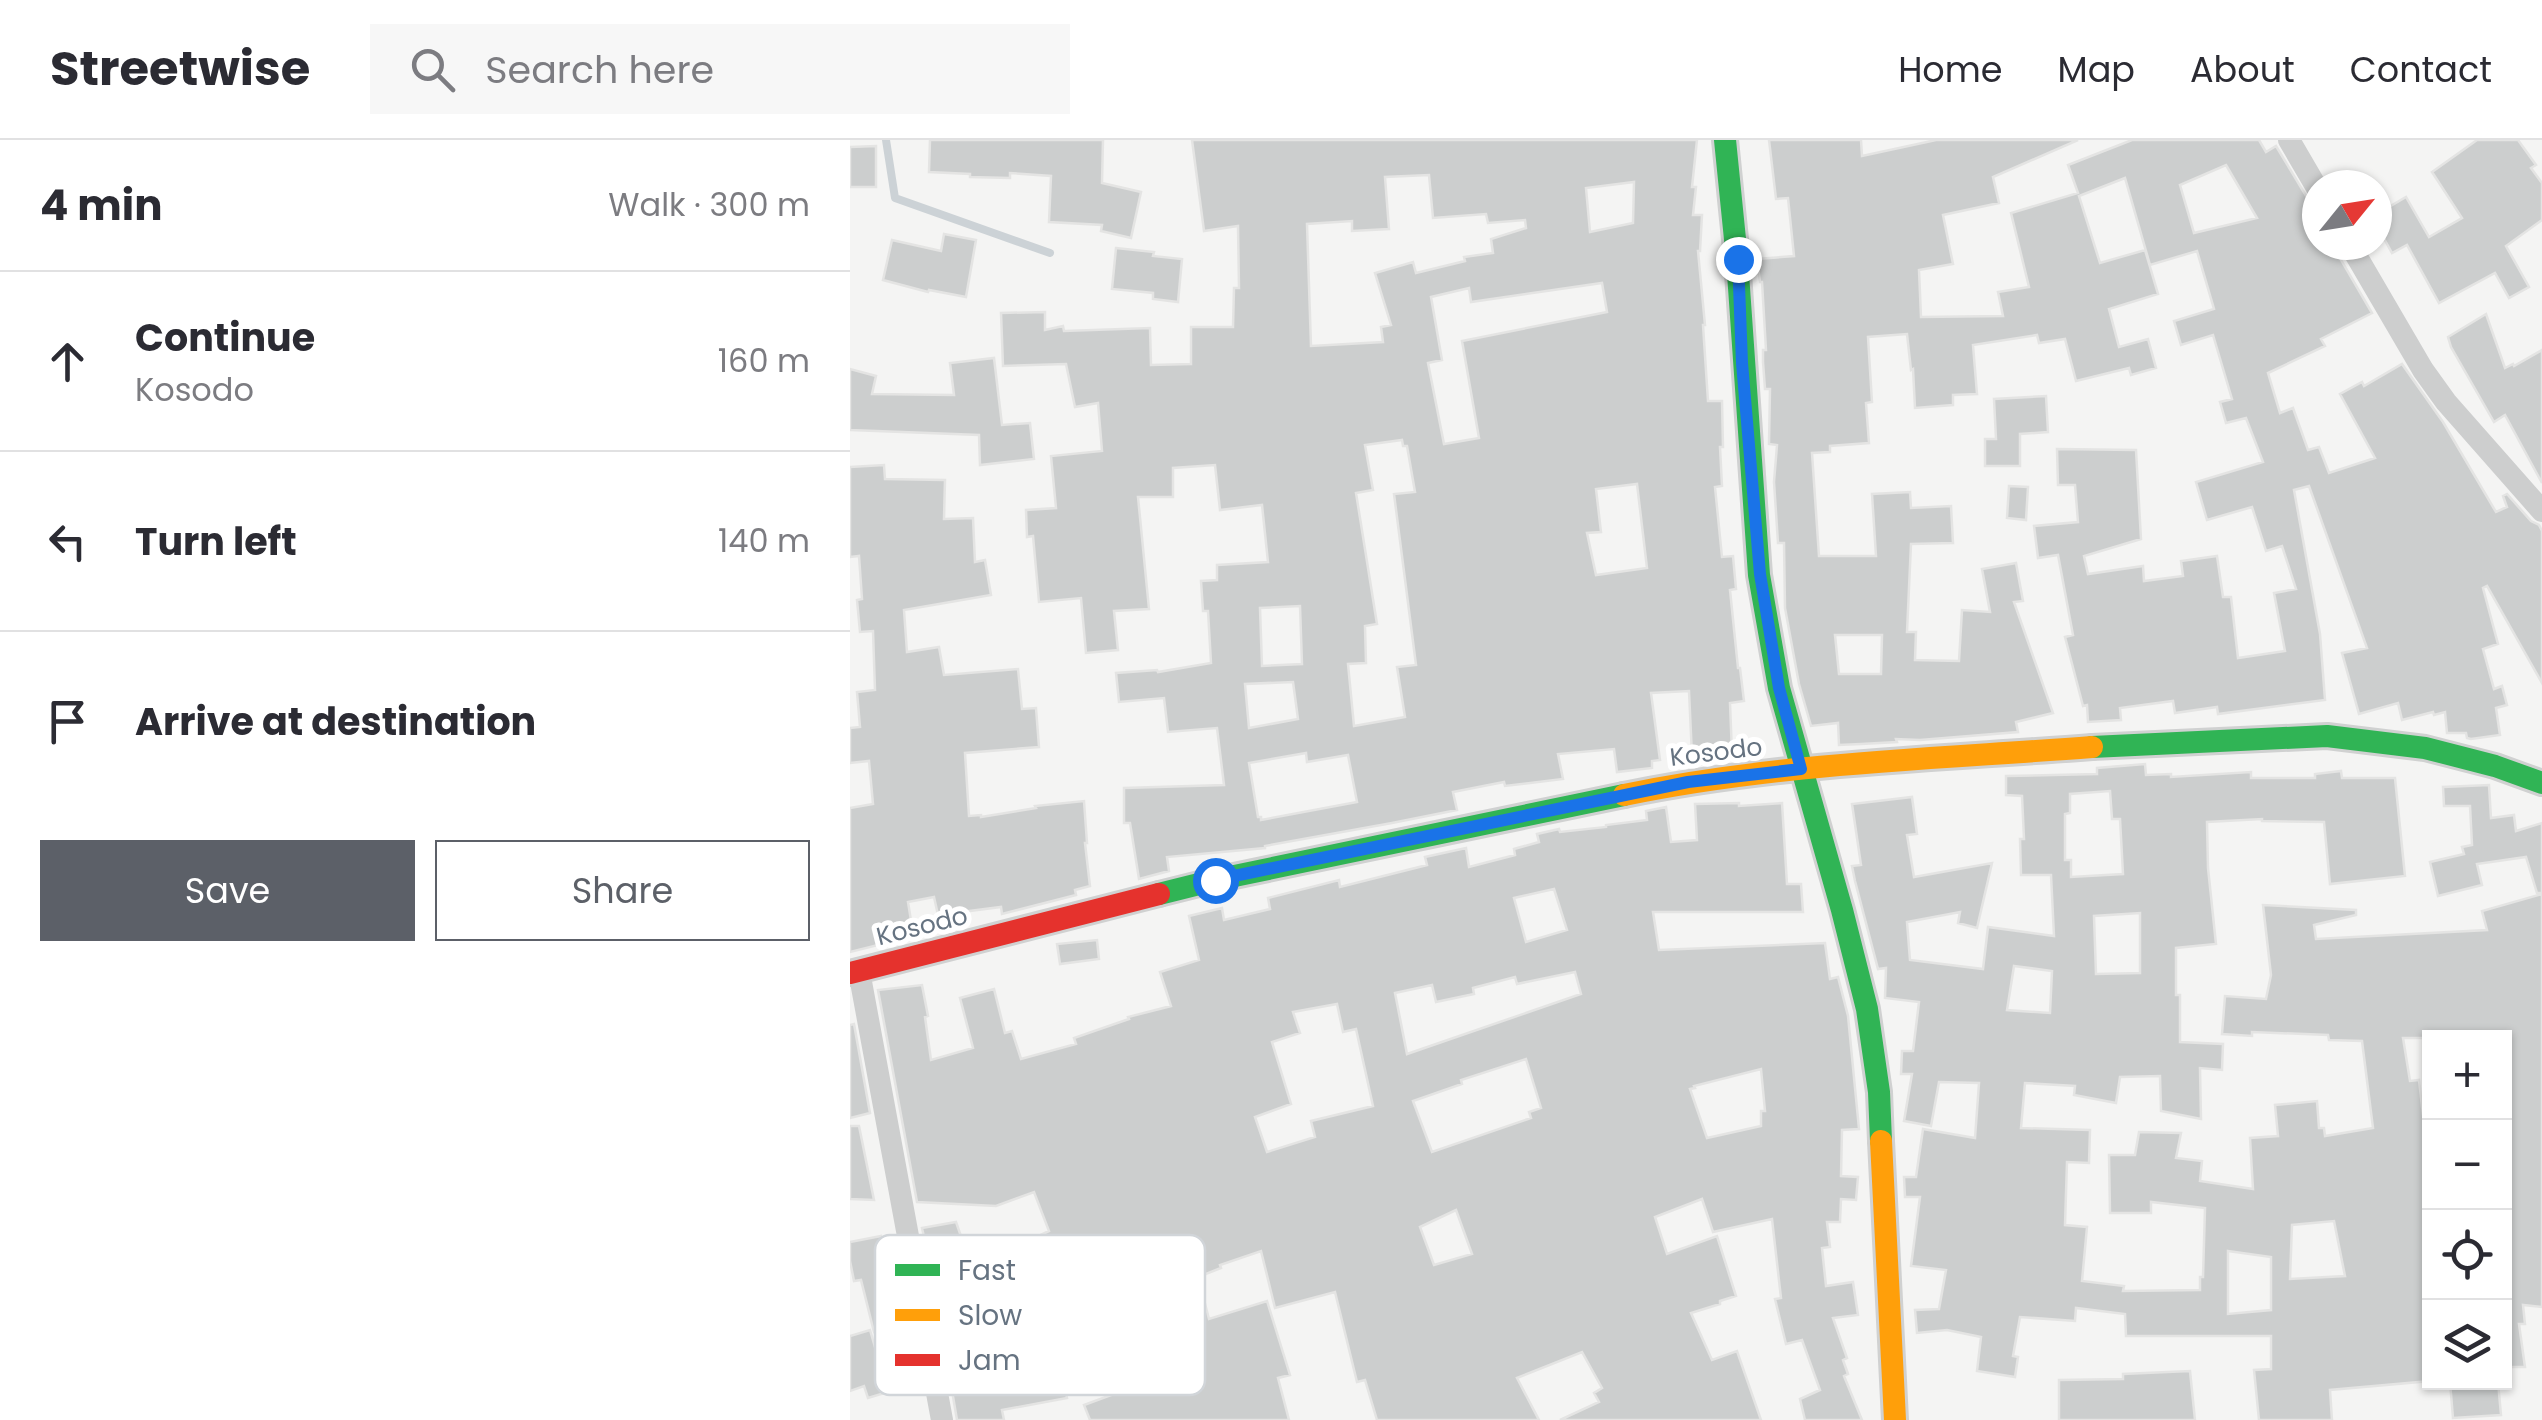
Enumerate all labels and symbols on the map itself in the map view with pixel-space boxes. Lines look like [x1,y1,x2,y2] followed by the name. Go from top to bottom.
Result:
[2302,170,2392,260] north arrow
[1716,237,1762,283] route end
[1668,729,1764,775] street label: Kosodo
[1193,858,1239,904] route start
[873,898,971,954] street label: Kosodo
[875,1235,1205,1395] legend
[958,1251,1016,1290] text: Fast
[958,1296,1022,1335] text: Slow
[958,1341,1021,1380] text: Jam

